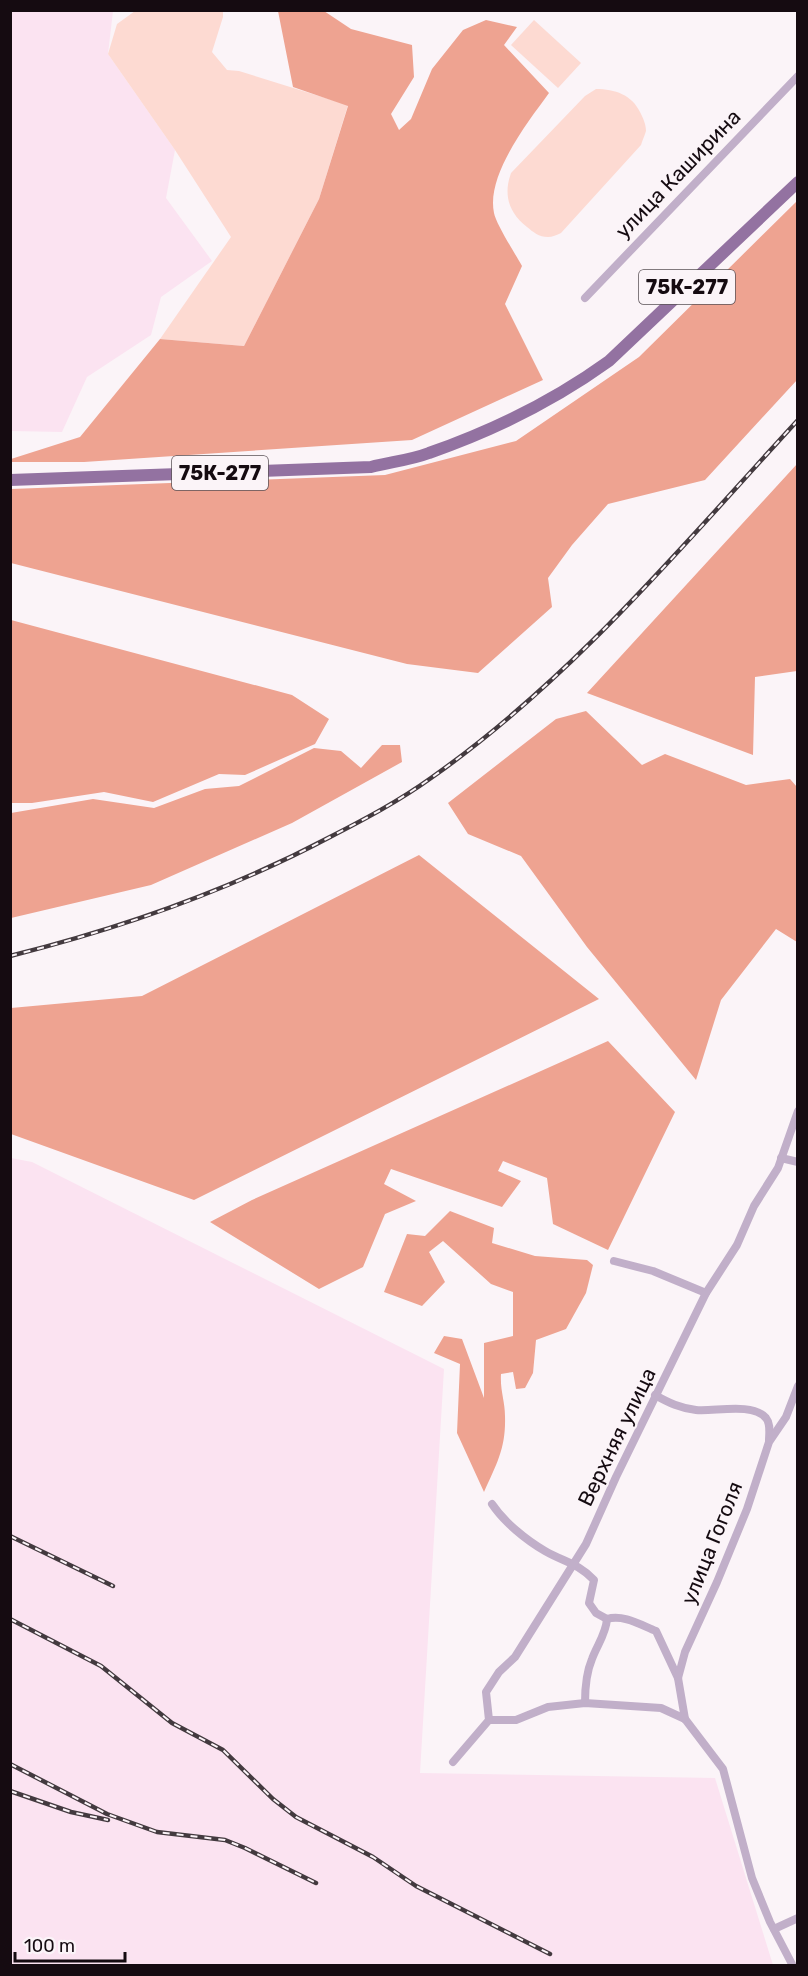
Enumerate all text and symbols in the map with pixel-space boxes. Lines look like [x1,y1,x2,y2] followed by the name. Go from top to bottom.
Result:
[610,104,746,243] street label: улица Каширина
[639,270,735,304] road number: 75К-277
[172,456,268,490] road number: 75К-277
[572,1364,661,1510] street label: Верхняя улица
[676,1478,748,1608] street label: улица Гоголя
[15,1925,124,1963] scale bar
[24,1935,75,1957] text: 100 m

